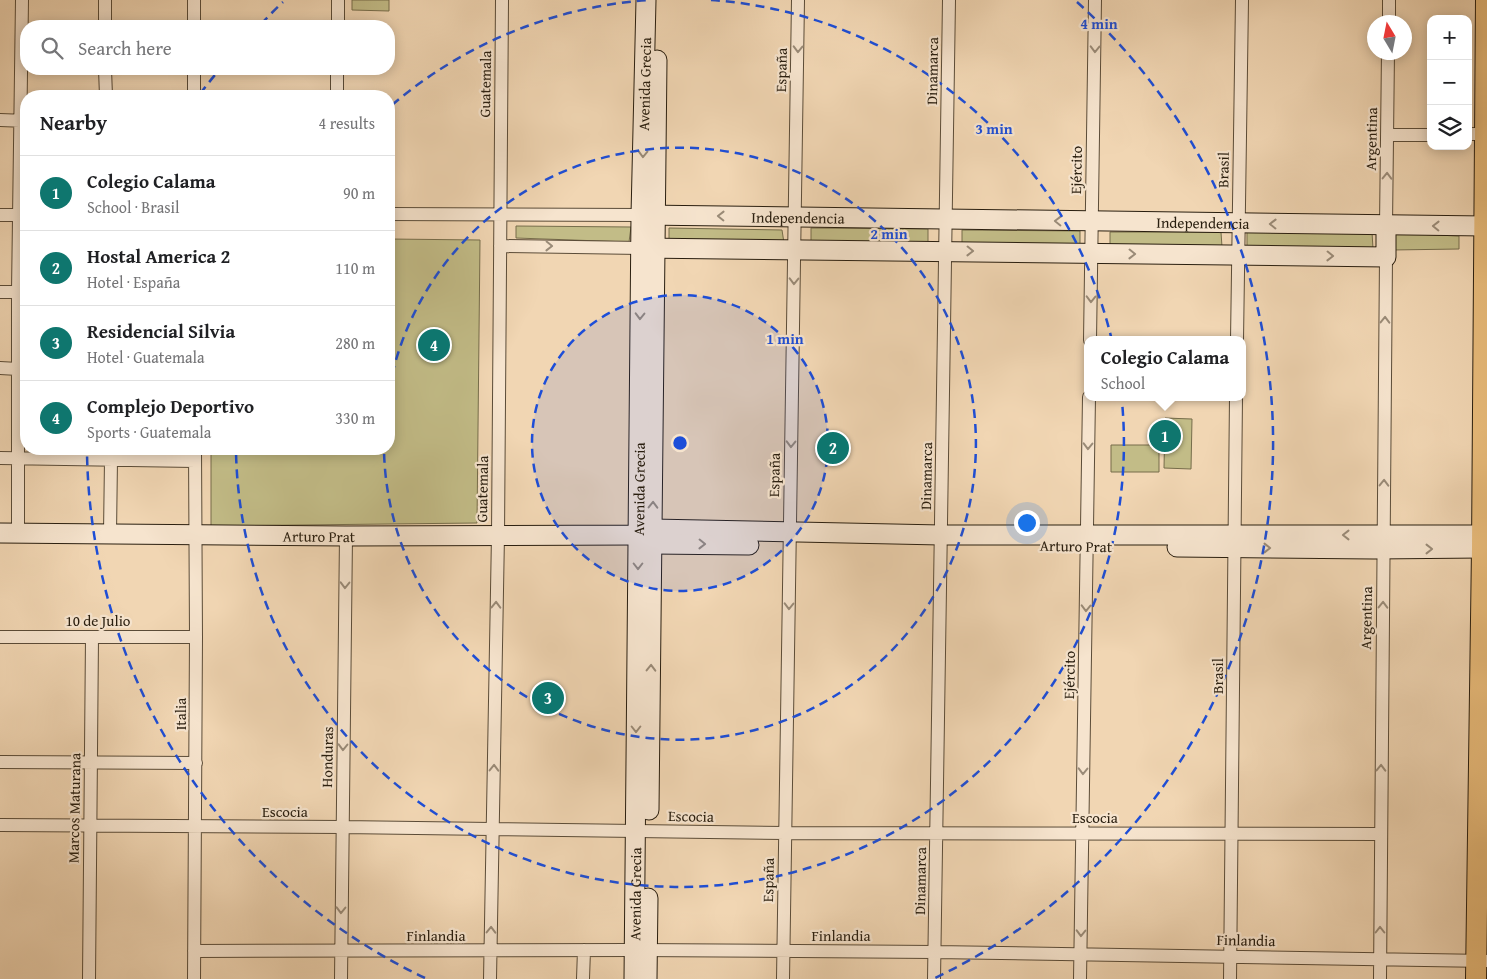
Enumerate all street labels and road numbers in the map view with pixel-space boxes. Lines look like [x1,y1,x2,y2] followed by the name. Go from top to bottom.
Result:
[632,37,656,131] street label: Avenida Grecia
[921,37,943,105] street label: Dinamarca
[770,48,792,92] street label: España
[474,50,496,118] street label: Guatemala
[1360,107,1382,171] street label: Argentina
[1065,145,1087,194] street label: Ejército
[1212,152,1234,188] street label: Brasil
[751,206,845,228] street label: Independencia
[1156,211,1250,233] street label: Independencia
[628,442,649,536] street label: Avenida Grecia
[915,442,937,510] street label: Dinamarca
[763,453,785,497] street label: España
[471,455,493,523] street label: Guatemala
[283,525,356,547] street label: Arturo Prat
[1040,535,1113,557] street label: Arturo Prat
[1355,586,1377,650] street label: Argentina
[65,610,131,631] street label: 10 de Julio
[1058,650,1080,699] street label: Ejército
[1207,658,1228,694] street label: Brasil
[170,698,191,730] street label: Italia
[316,726,338,788] street label: Honduras
[63,753,85,863] street label: Marcos Maturana
[262,801,308,822] street label: Escocia
[668,805,714,827] street label: Escocia
[1072,807,1118,828] street label: Escocia
[624,847,646,941] street label: Avenida Grecia
[909,847,931,915] street label: Dinamarca
[757,858,779,902] street label: España
[407,925,465,946] street label: Finlandia
[812,925,870,946] street label: Finlandia
[1216,929,1276,951] street label: Finlandia

